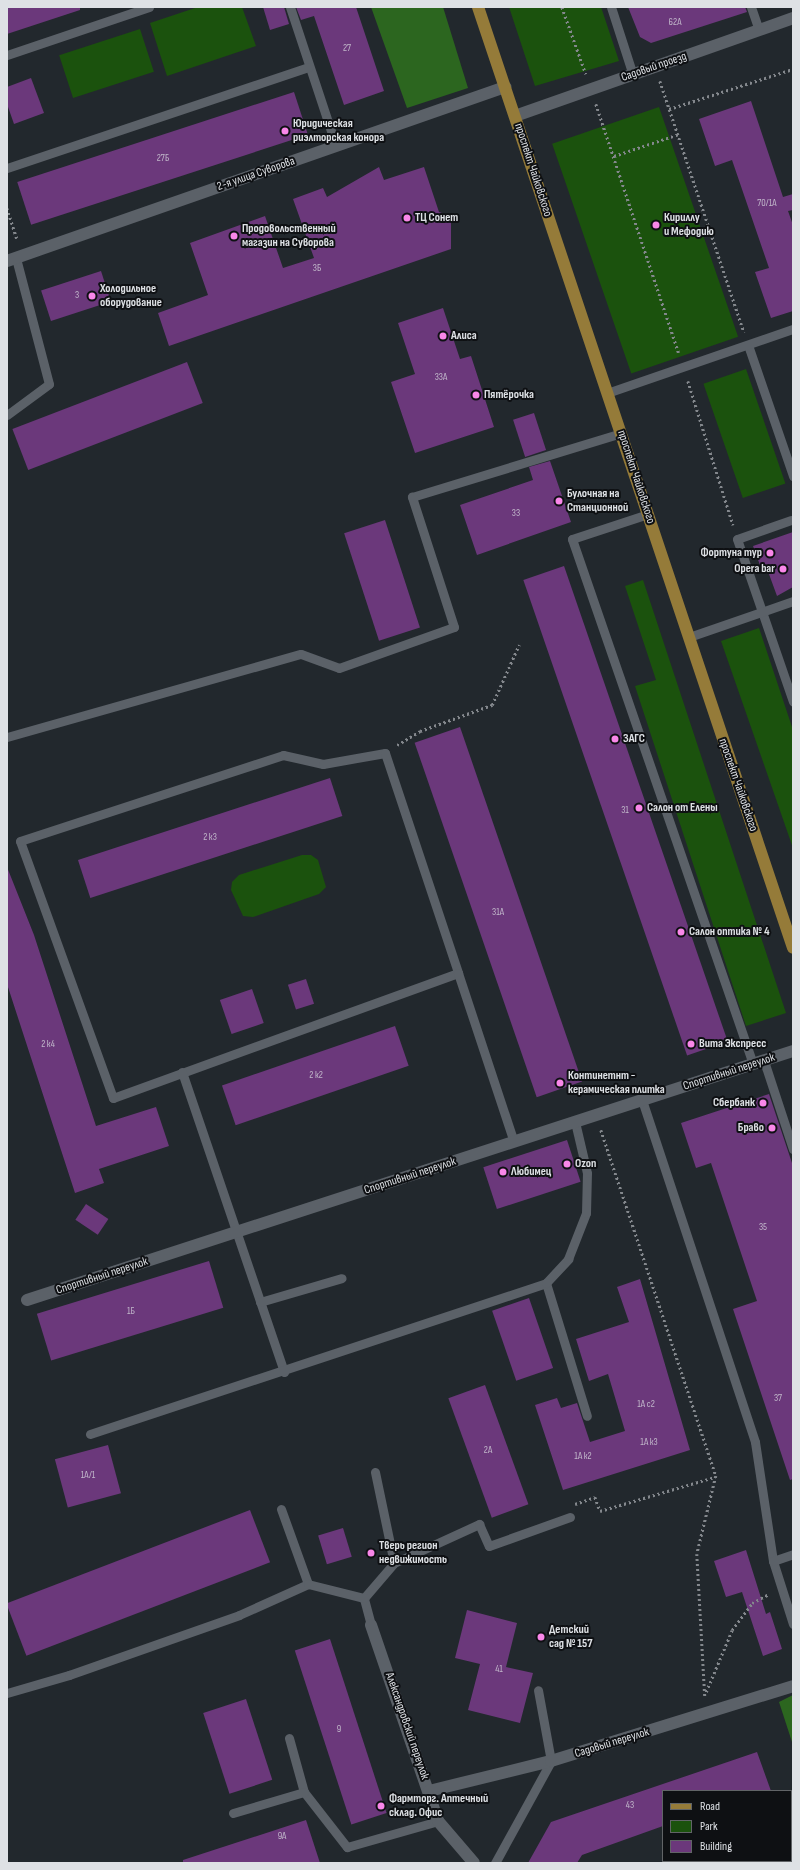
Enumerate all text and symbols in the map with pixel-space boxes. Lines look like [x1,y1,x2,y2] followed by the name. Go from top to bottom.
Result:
[669,17,681,29] house number: 62А
[343,43,351,55] house number: 27
[619,49,689,85] street label: Садовый проезд
[293,117,384,145] place label: Юридическая риэлторская конора
[511,121,555,219] street label: проспект Чайковского
[280,126,290,136] marker: Юридическая риэлторская конора
[157,153,169,165] house number: 27Б
[215,154,297,194] street label: 2-я улица Суворова
[757,198,777,210] house number: 70/1А
[415,211,458,225] place label: ТЦ Сонет
[664,211,714,239] place label: Кириллу и Мефодию
[402,213,412,223] marker: ТЦ Сонет
[651,220,661,230] marker: Кириллу и Мефодию
[242,222,336,250] place label: Продовольственный магазин на Суворова
[229,231,239,241] marker: Продовольственный магазин на Суворова
[313,263,321,275] house number: 3Б
[100,282,162,310] place label: Холодильное оборудование
[75,290,79,302] house number: 3
[87,291,97,301] marker: Холодильное оборудование
[451,329,477,343] place label: Алиса
[438,331,448,341] marker: Алиса
[435,372,447,384] house number: 33А
[484,388,534,402] place label: Пятёрочка
[471,390,481,400] marker: Пятёрочка
[614,428,658,526] street label: проспект Чайковского
[567,487,628,515] place label: Булочная на Станционной
[554,496,564,506] marker: Булочная на Станционной
[512,508,520,520] house number: 33
[701,546,762,560] place label: Фортуна тур
[765,548,775,558] marker: Фортуна тур
[734,562,775,576] place label: Opera bar
[778,564,788,574] marker: Opera bar
[623,732,645,746] place label: ЗАГС
[610,734,620,744] marker: ЗАГС
[715,737,761,833] street label: проспект Чайковского
[647,801,718,815] place label: Салон от Елены
[634,803,644,813] marker: Салон от Елены
[621,805,629,817] house number: 31
[203,832,217,844] house number: 2 к3
[492,907,504,919] house number: 31А
[689,925,769,939] place label: Салон оптика № 4
[676,927,686,937] marker: Салон оптика № 4
[699,1037,766,1051] place label: Вита Экспресс
[41,1039,55,1051] house number: 2 к4
[686,1039,696,1049] marker: Вита Экспресс
[681,1050,777,1094] street label: Спортивный переулок
[568,1069,665,1097] place label: Континетнт - керамическая плитка
[309,1070,323,1082] house number: 2 к2
[555,1078,565,1088] marker: Континетнт - керамическая плитка
[713,1096,755,1110] place label: Сбербанк
[758,1098,768,1108] marker: Сбербанк
[738,1121,764,1135] place label: Браво
[767,1123,777,1133] marker: Браво
[362,1154,458,1198] street label: Спортивный переулок
[575,1157,596,1171] place label: Ozon
[562,1159,572,1169] marker: Ozon
[511,1165,551,1179] place label: Любимец
[498,1167,508,1177] marker: Любимец
[759,1222,767,1234] house number: 35
[54,1254,150,1298] street label: Спортивный переулок
[127,1306,135,1318] house number: 1Б
[774,1393,782,1405] house number: 37
[637,1399,655,1411] house number: 1А с2
[640,1437,658,1449] house number: 1А к3
[484,1445,492,1457] house number: 2А
[574,1451,592,1463] house number: 1А к2
[81,1470,95,1482] house number: 1А/1
[379,1539,447,1567] place label: Тверь регион недвижимость
[366,1548,376,1558] marker: Тверь регион недвижимость
[549,1623,592,1651] place label: Детский сад № 157
[536,1632,546,1642] marker: Детский сад № 157
[495,1664,503,1676] house number: 41
[382,1671,432,1781] street label: Александровский переулок
[337,1724,341,1736] house number: 9
[573,1725,651,1761] street label: Садовый переулок
[662,1790,792,1862] legend
[389,1792,488,1820] place label: Фармторг. Аптечный склад. Офис
[700,1799,720,1814] text: Road
[626,1800,634,1812] house number: 43
[376,1801,386,1811] marker: Фармторг. Аптечный склад. Офис
[700,1819,718,1834] text: Park
[278,1831,286,1843] house number: 9А
[700,1839,732,1854] text: Building

